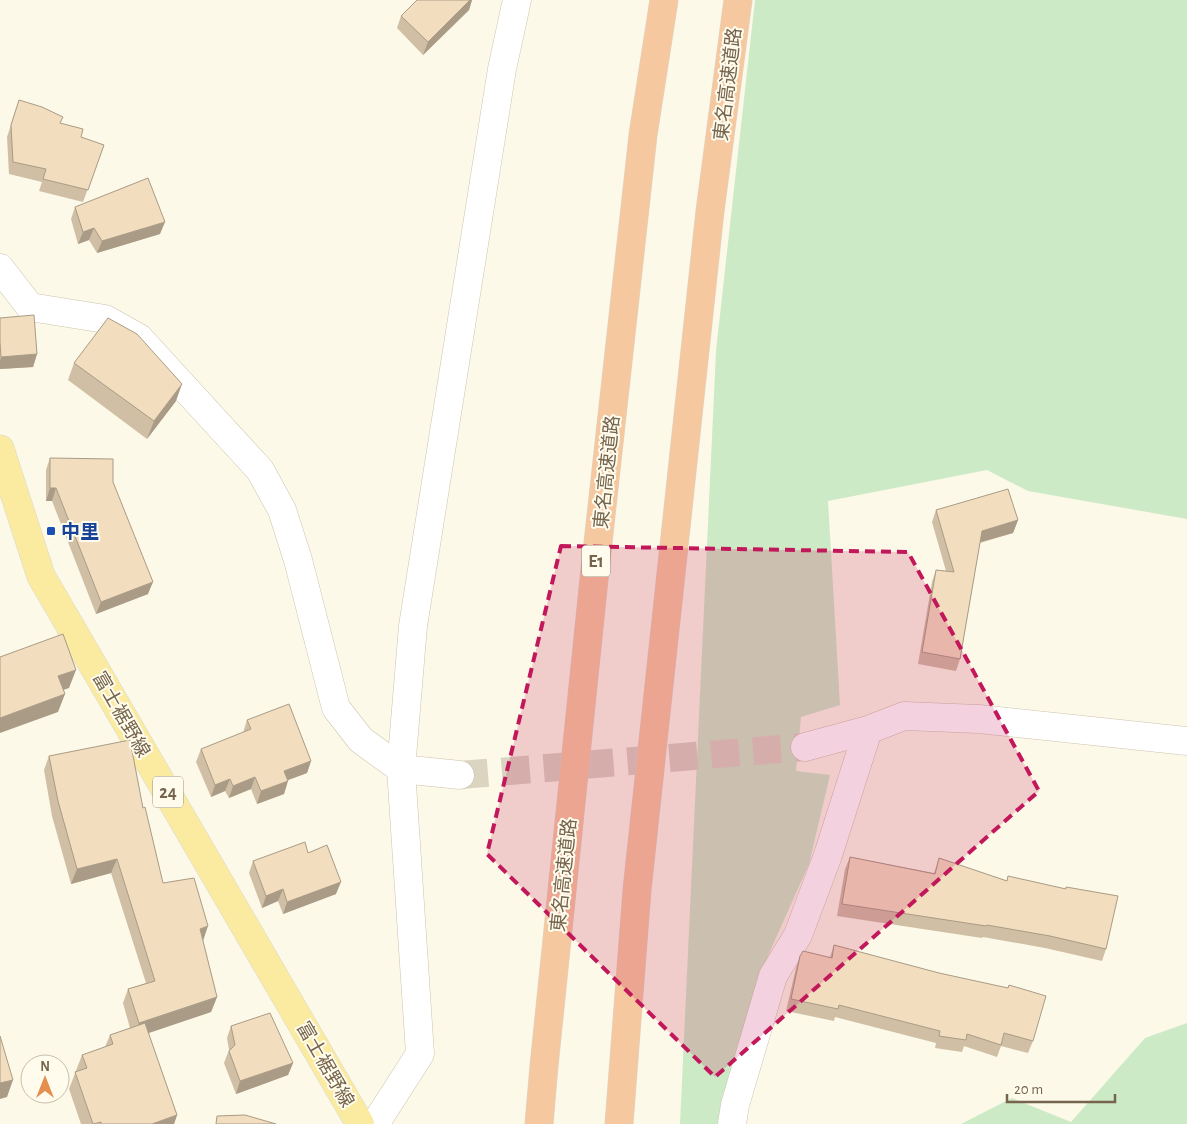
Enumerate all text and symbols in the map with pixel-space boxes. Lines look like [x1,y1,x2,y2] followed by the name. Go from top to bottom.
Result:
[710,26,745,142] street label: 東名高速道路
[590,414,623,530] street label: 東名高速道路
[61,522,99,542] place label: 中里
[45,525,57,537] marker: 中里
[582,546,610,576] road number: E1
[89,668,154,761] street label: 富士裾野線
[153,776,183,808] road number: 24
[547,817,580,933] street label: 東名高速道路
[293,1018,358,1111] street label: 富士裾野線
[20,1054,70,1104] north arrow
[40,1060,50,1074] text: N
[1007,1072,1114,1104] scale bar
[1014,1082,1043,1097] text: 20 m

